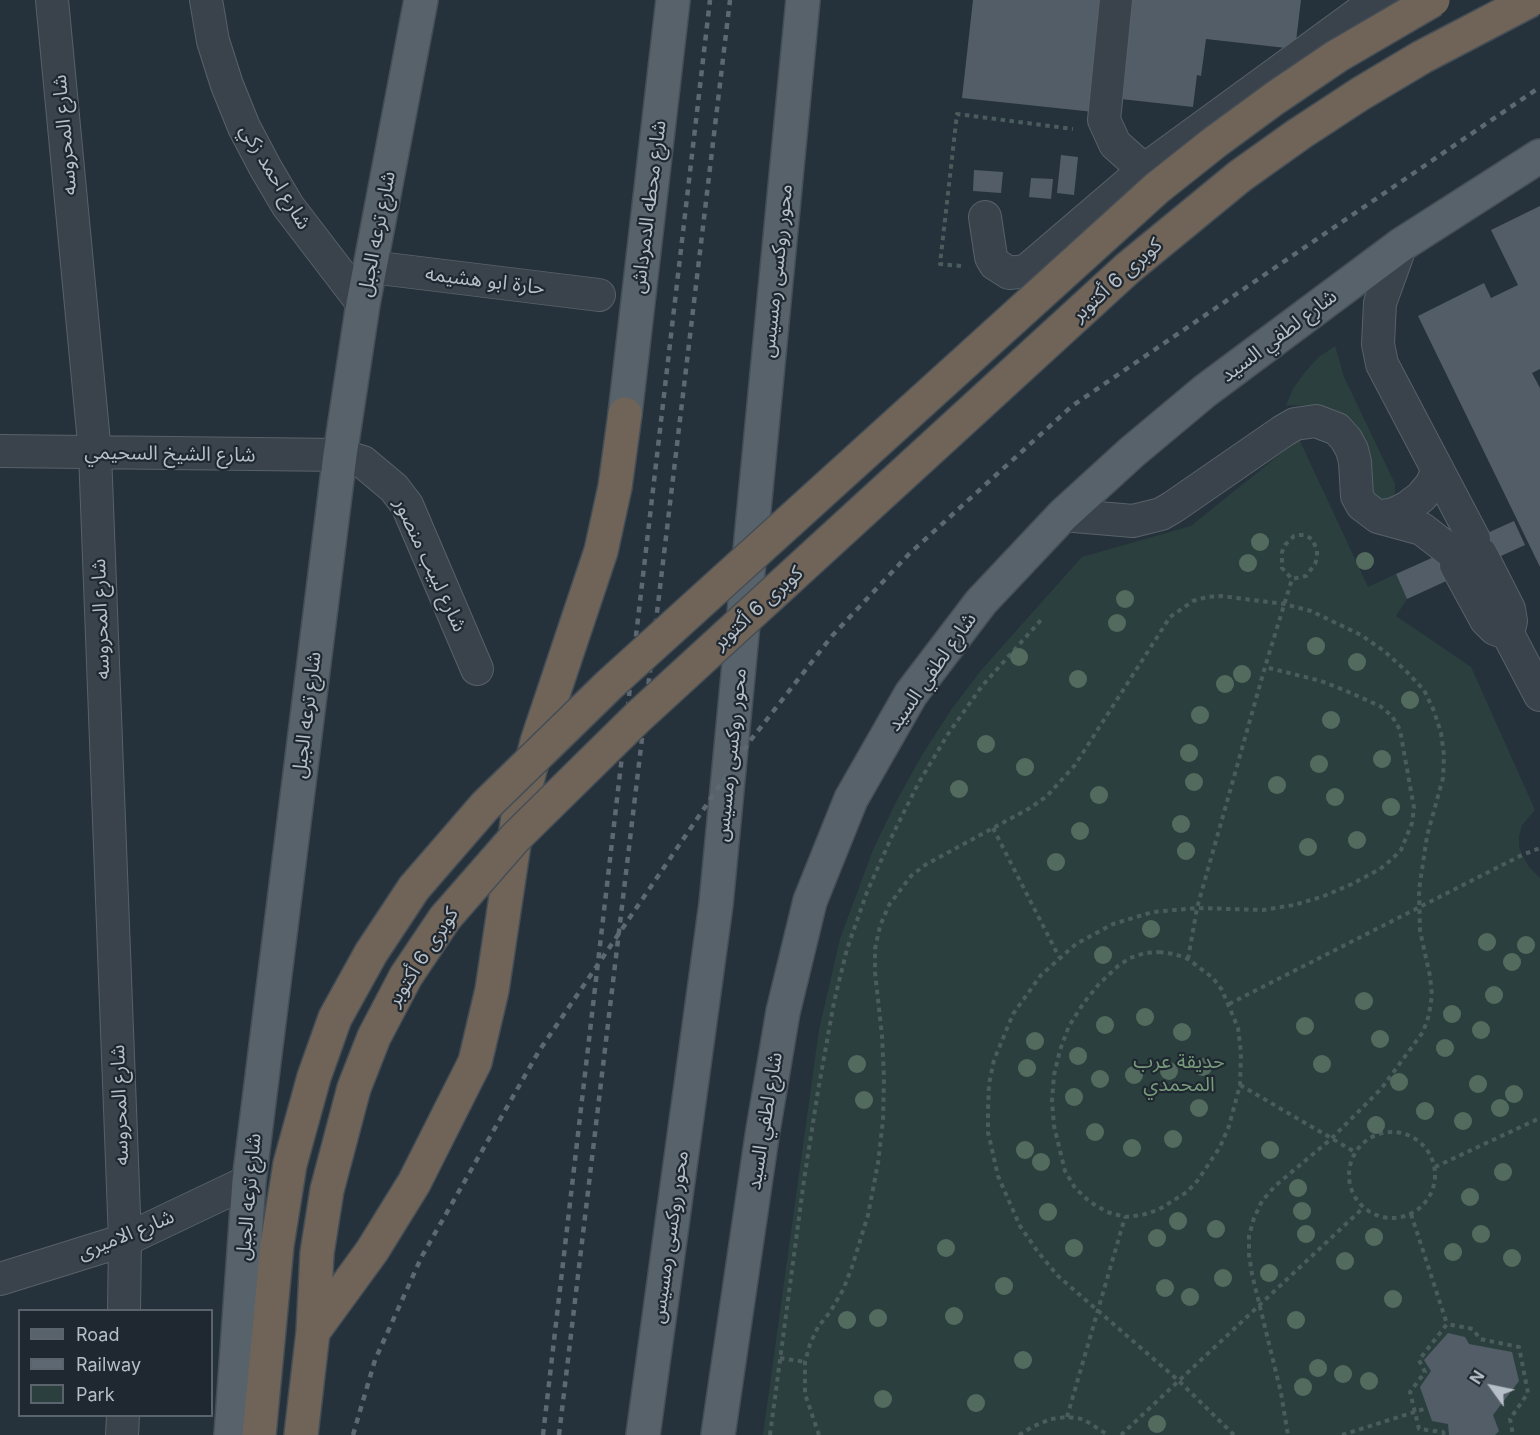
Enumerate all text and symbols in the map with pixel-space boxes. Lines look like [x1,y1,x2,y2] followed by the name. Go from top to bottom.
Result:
[48,74,82,196] street label: شارع المحروسه
[626,119,672,295] street label: شارع محطه الدمرداش
[234,120,316,234] street label: شارع احمد زكي
[353,169,401,299] street label: شارع ترعه الجبل
[756,183,798,359] street label: محور روكسى رمسيس
[1067,233,1167,327] street label: كوبرى 6 أكتوبر
[424,262,546,300] street label: حارة ابو هشيمه
[1216,284,1342,388] street label: شارع لطفي السيد
[84,441,256,467] street label: شارع الشيخ السحيمي
[389,494,471,636] street label: شارع لبيب منصور
[87,558,115,680] street label: شارع المحروسه
[708,561,808,655] street label: كوبرى 6 أكتوبر
[882,608,982,736] street label: شارع لطفي السيد
[287,650,327,780] street label: شارع ترعه الجبل
[710,667,752,843] street label: محور روكسى رمسيس
[382,903,464,1011] street label: كوبرى 6 أكتوبر
[106,1044,134,1166] street label: شارع المحروسه
[742,1050,788,1192] street label: شارع لطفي السيد
[1133,1050,1225,1097] park label: حديقة عرب المحمدي
[231,1132,267,1262] street label: شارع ترعه الجبل
[646,1149,694,1325] street label: محور روكسى رمسيس
[74,1205,178,1265] street label: شارع الاميرى
[18,1309,213,1417] legend
[76,1324,119,1345] text: Road
[76,1354,141,1375] text: Railway
[1462,1357,1522,1417] north arrow
[1465,1367,1489,1388] text: N
[76,1384,115,1405] text: Park

